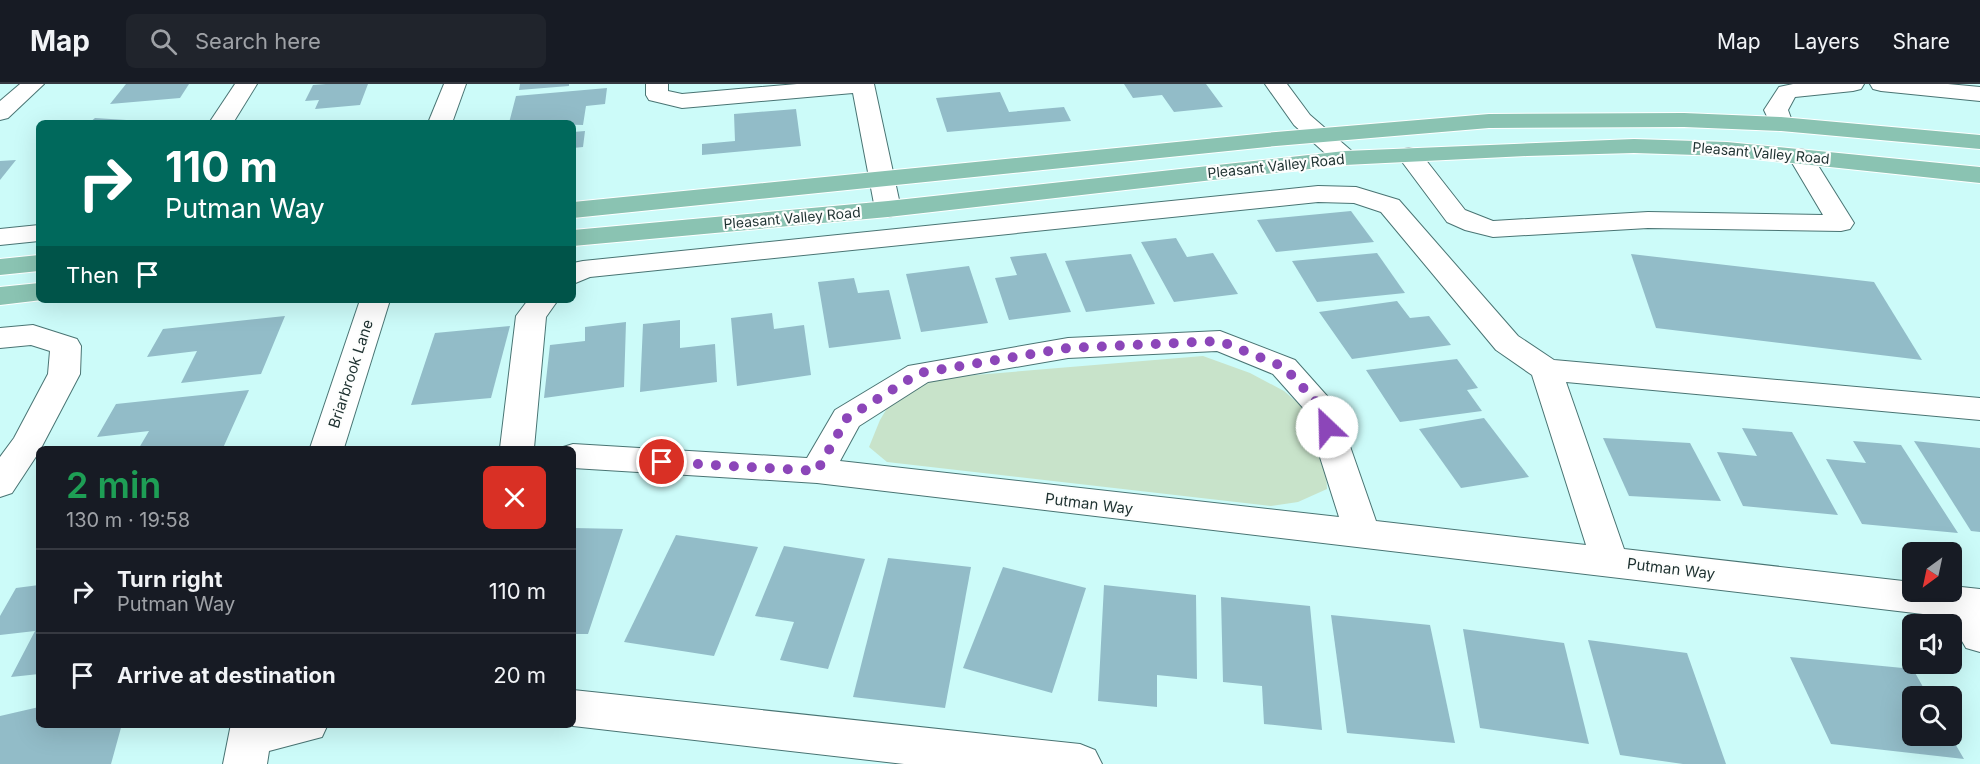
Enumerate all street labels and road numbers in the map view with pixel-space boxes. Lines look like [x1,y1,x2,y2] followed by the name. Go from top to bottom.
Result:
[1692,138,1830,167] street label: Pleasant Valley Road
[1207,150,1345,181] street label: Pleasant Valley Road
[723,203,861,232] street label: Pleasant Valley Road
[324,317,377,431] street label: Briarbrook Lane
[1044,489,1135,518] street label: Putman Way
[1626,554,1717,583] street label: Putman Way

